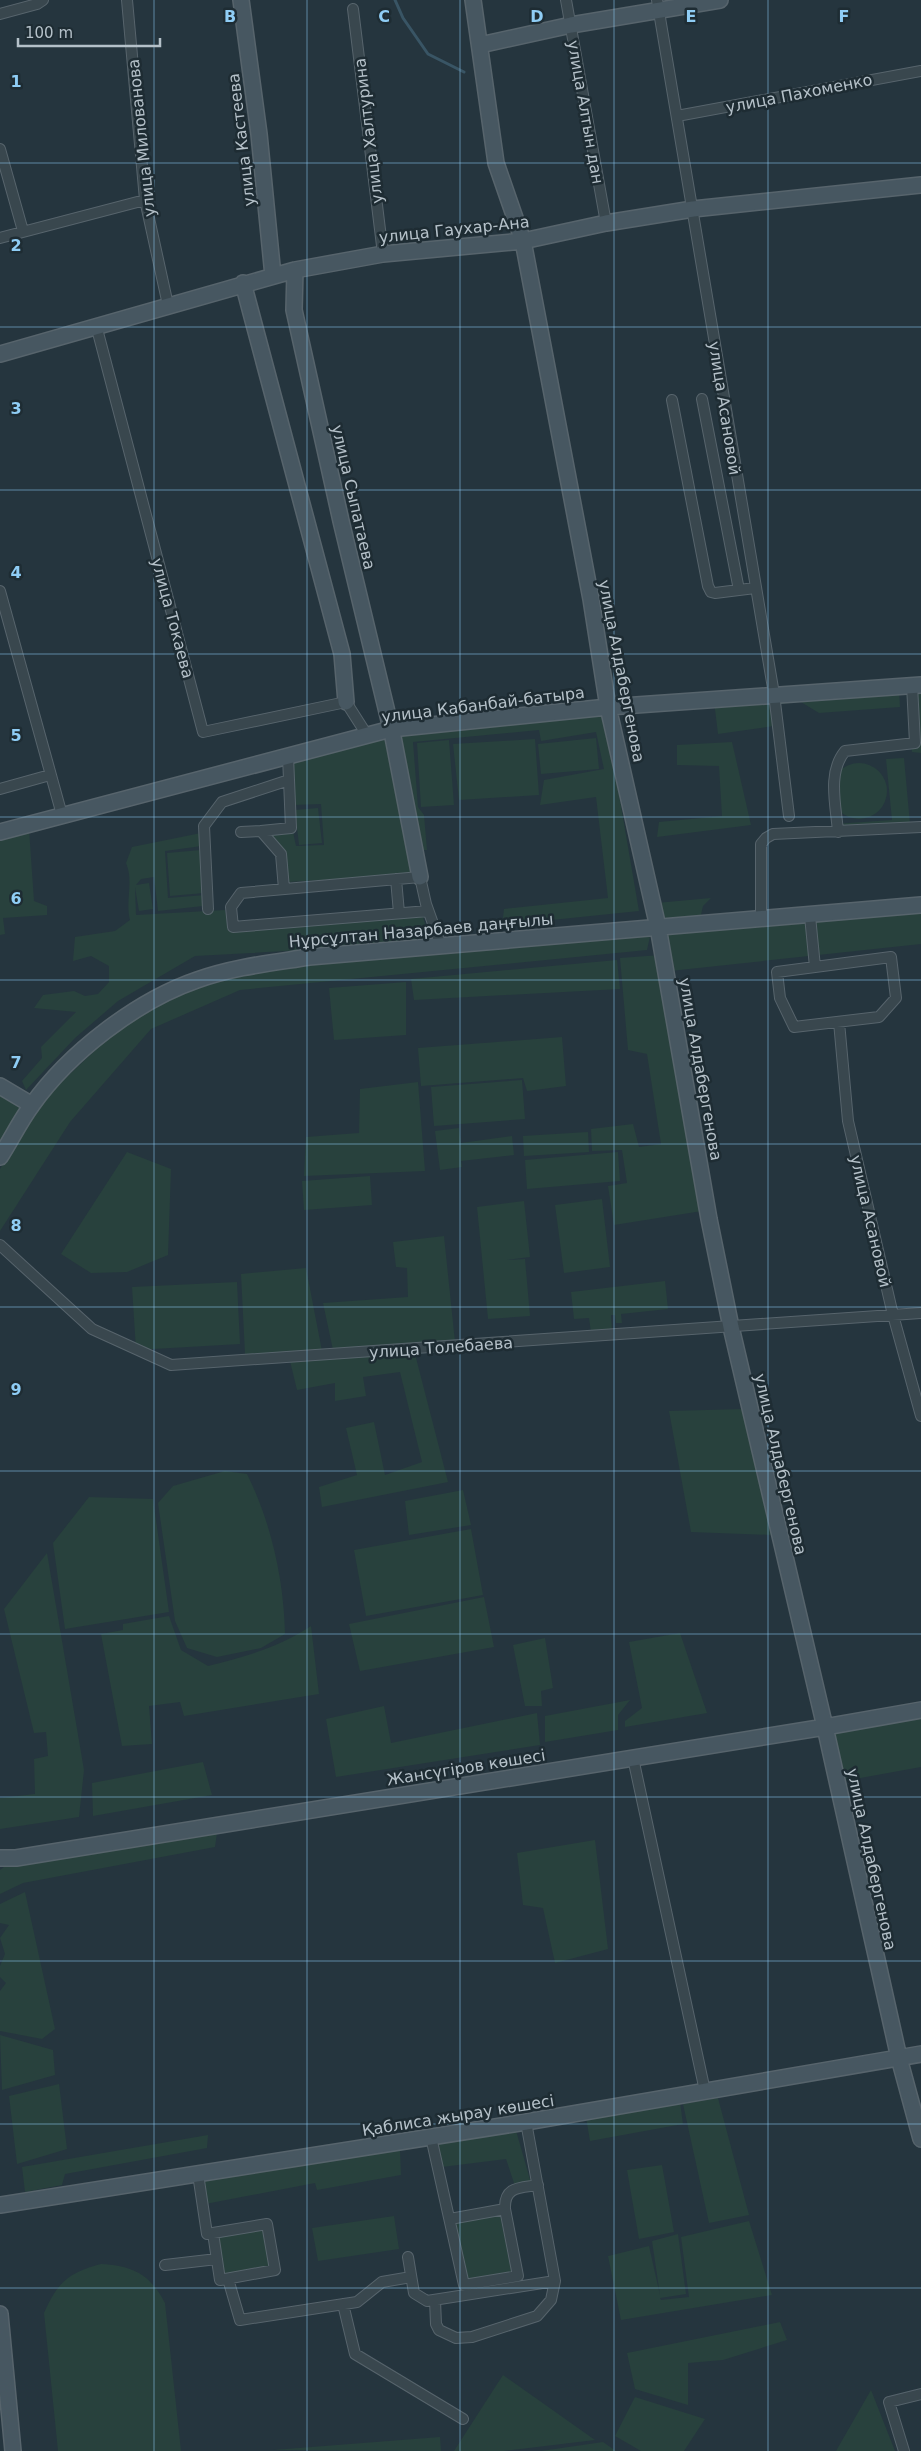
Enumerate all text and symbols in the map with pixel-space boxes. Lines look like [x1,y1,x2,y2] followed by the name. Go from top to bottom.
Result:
[224,7,236,26] text: B
[378,7,390,26] text: C
[530,7,544,26] text: D
[686,7,696,26] text: E
[839,7,849,26] text: F
[18,15,160,47] scale bar
[25,24,73,42] text: 100 m
[563,39,608,186] street label: улица Алтын дан
[350,57,387,205] street label: улица Халтурина
[124,58,159,218] street label: улица Милованова
[724,70,874,117] street label: улица Пахоменко
[10,72,22,91] text: 1
[224,72,259,208] street label: улица Кастеева
[378,212,530,247] street label: улица Гаухар-Ана
[10,236,22,255] text: 2
[705,340,744,476] street label: улица Асановой
[10,399,22,418] text: 3
[328,423,379,571] street label: улица Сыпатаева
[147,556,198,680] street label: улица Токаева
[10,563,22,582] text: 4
[594,578,649,764] street label: улица Алдабергенова
[380,683,586,726] street label: улица Кабанбай-батыра
[10,726,22,745] text: 5
[10,889,22,908] text: 6
[288,909,554,952] street label: Нұрсұлтан Назарбаев даңғылы
[675,976,726,1162] street label: улица Алдабергенова
[10,1053,22,1072] text: 7
[846,1153,895,1289] street label: улица Асановой
[10,1216,22,1235] text: 8
[368,1333,514,1362] street label: улица Толебаева
[750,1372,811,1557] street label: улица Алдабергенова
[10,1380,22,1399] text: 9
[385,1746,547,1789] street label: Жансүгіров көшесі
[843,1766,900,1952] street label: улица Алдабергенова
[361,2091,555,2140] street label: Қаблиса жырау көшесі

